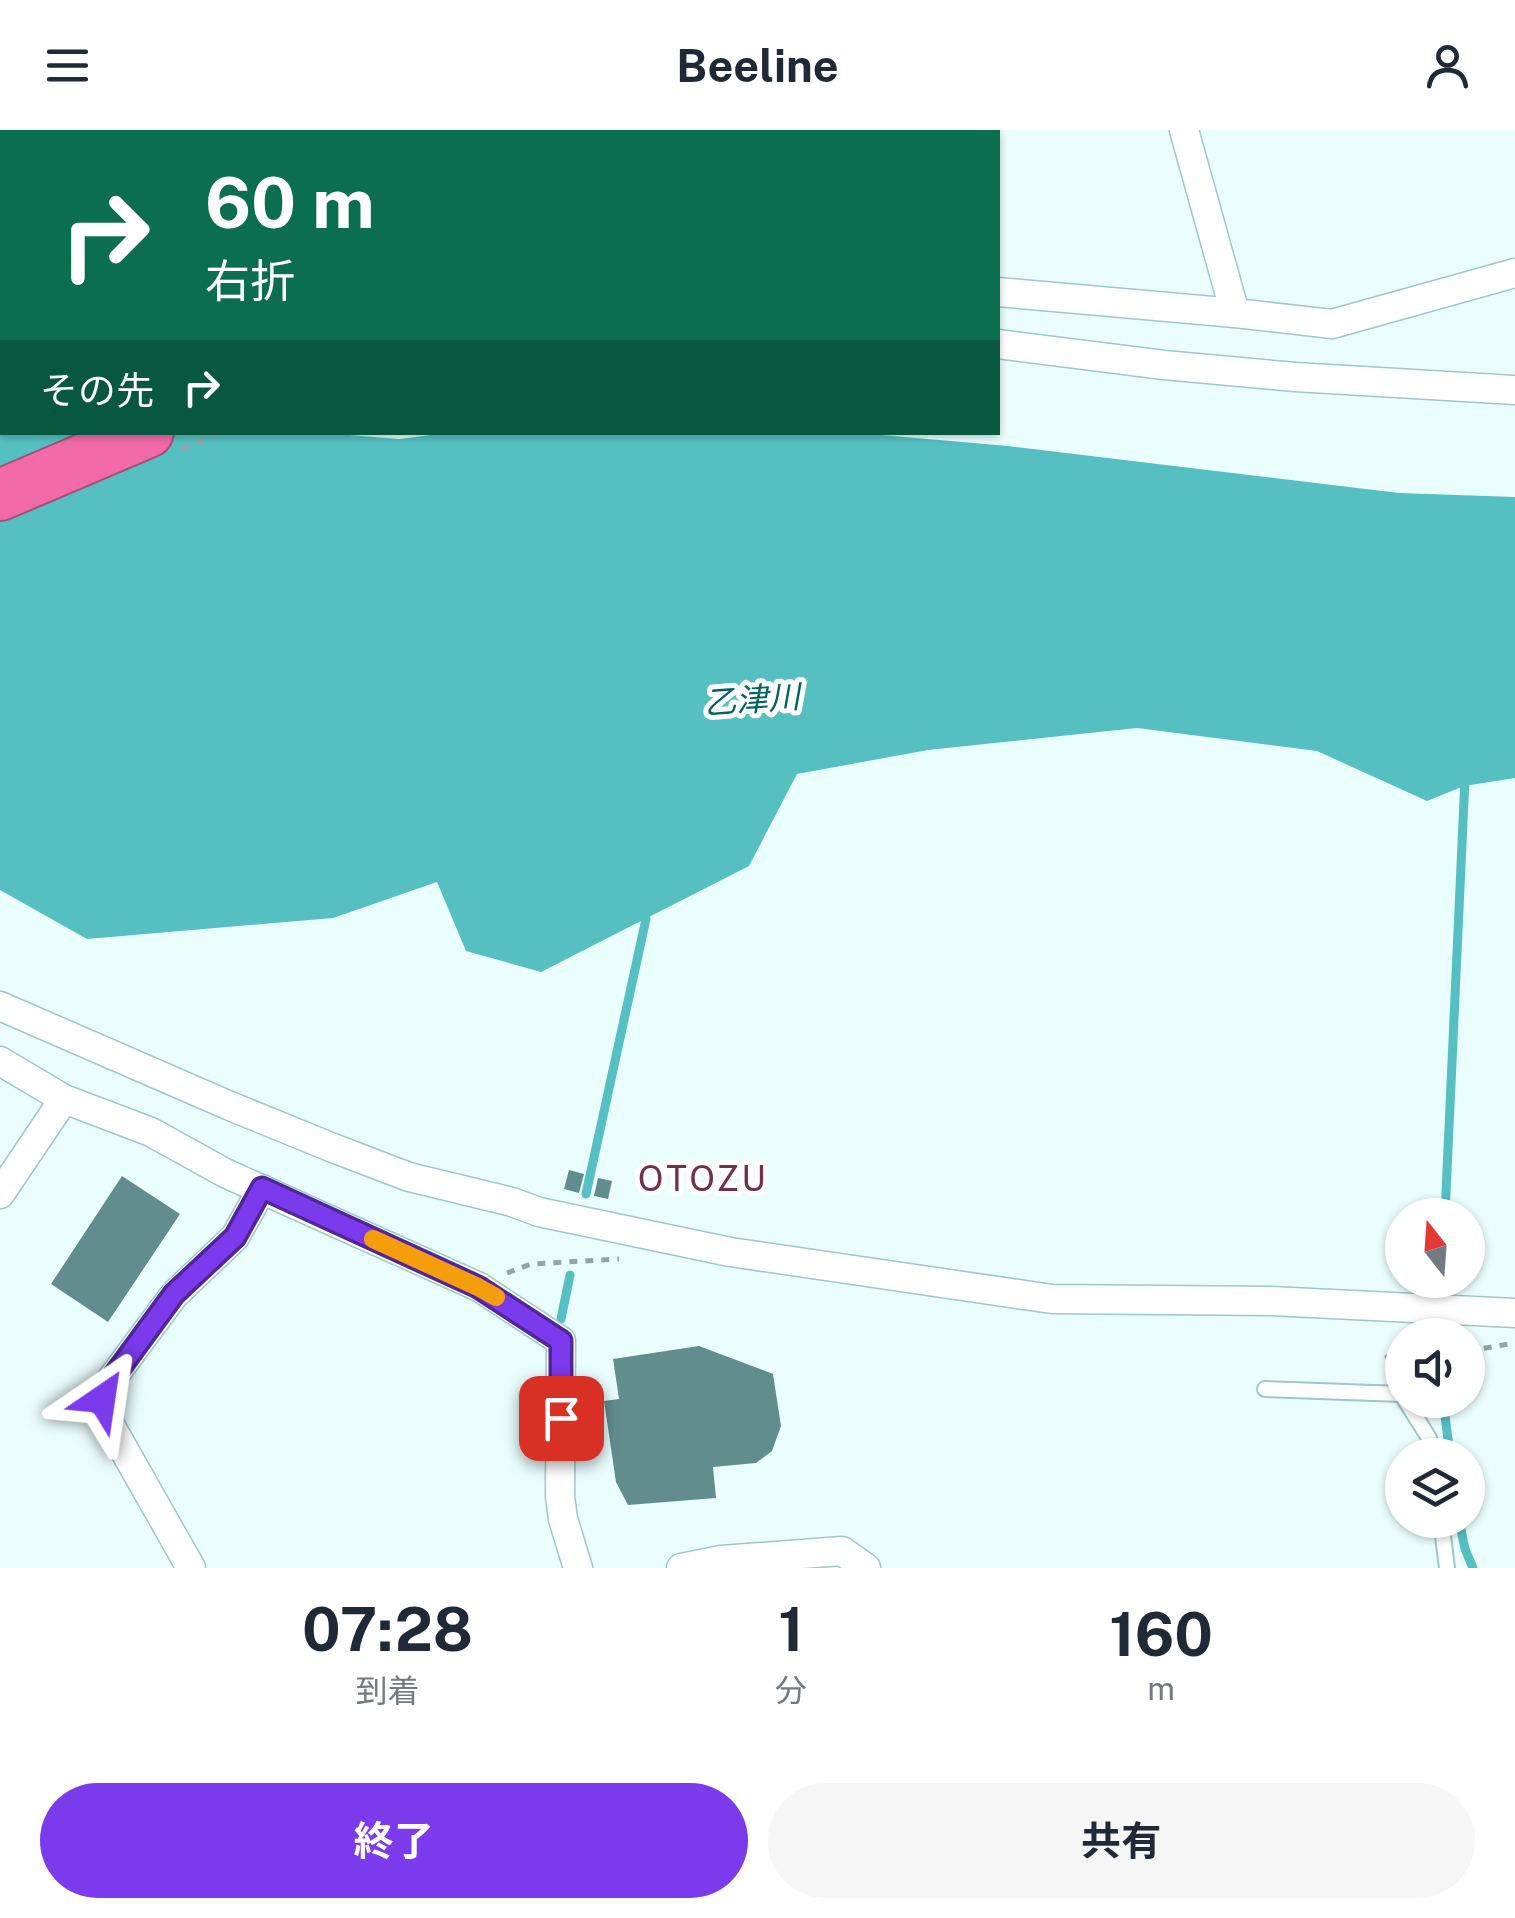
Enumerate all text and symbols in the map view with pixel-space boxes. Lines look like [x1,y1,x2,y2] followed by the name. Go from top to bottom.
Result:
[40,38,95,93] icon: menu
[1420,38,1475,93] icon: person
[676,39,839,92] text: Beeline
[205,161,375,244] text: 60 m
[40,170,170,300] icon: right
[205,254,295,307] text: 右折
[174,360,229,415] icon: right
[40,368,154,413] text: その先
[703,677,804,721] water label: 乙津川
[638,1158,768,1199] district label: OTOZU
[1385,1198,1485,1298] north arrow
[1385,1198,1485,1538] map controls
[1385,1318,1485,1418] button: sound
[50,1347,154,1451] position arrow
[519,1376,604,1461] pin
[534,1391,589,1446] icon: arrive
[1385,1438,1485,1538] button: layers
[302,1594,473,1665] text: 07:28
[778,1594,804,1665] text: 1
[1109,1599,1213,1670] text: 160
[1147,1670,1175,1707] text: m
[356,1672,420,1709] text: 到着
[775,1672,807,1709] text: 分
[40,1783,748,1898] button: 終了
[768,1783,1475,1898] button: 共有

